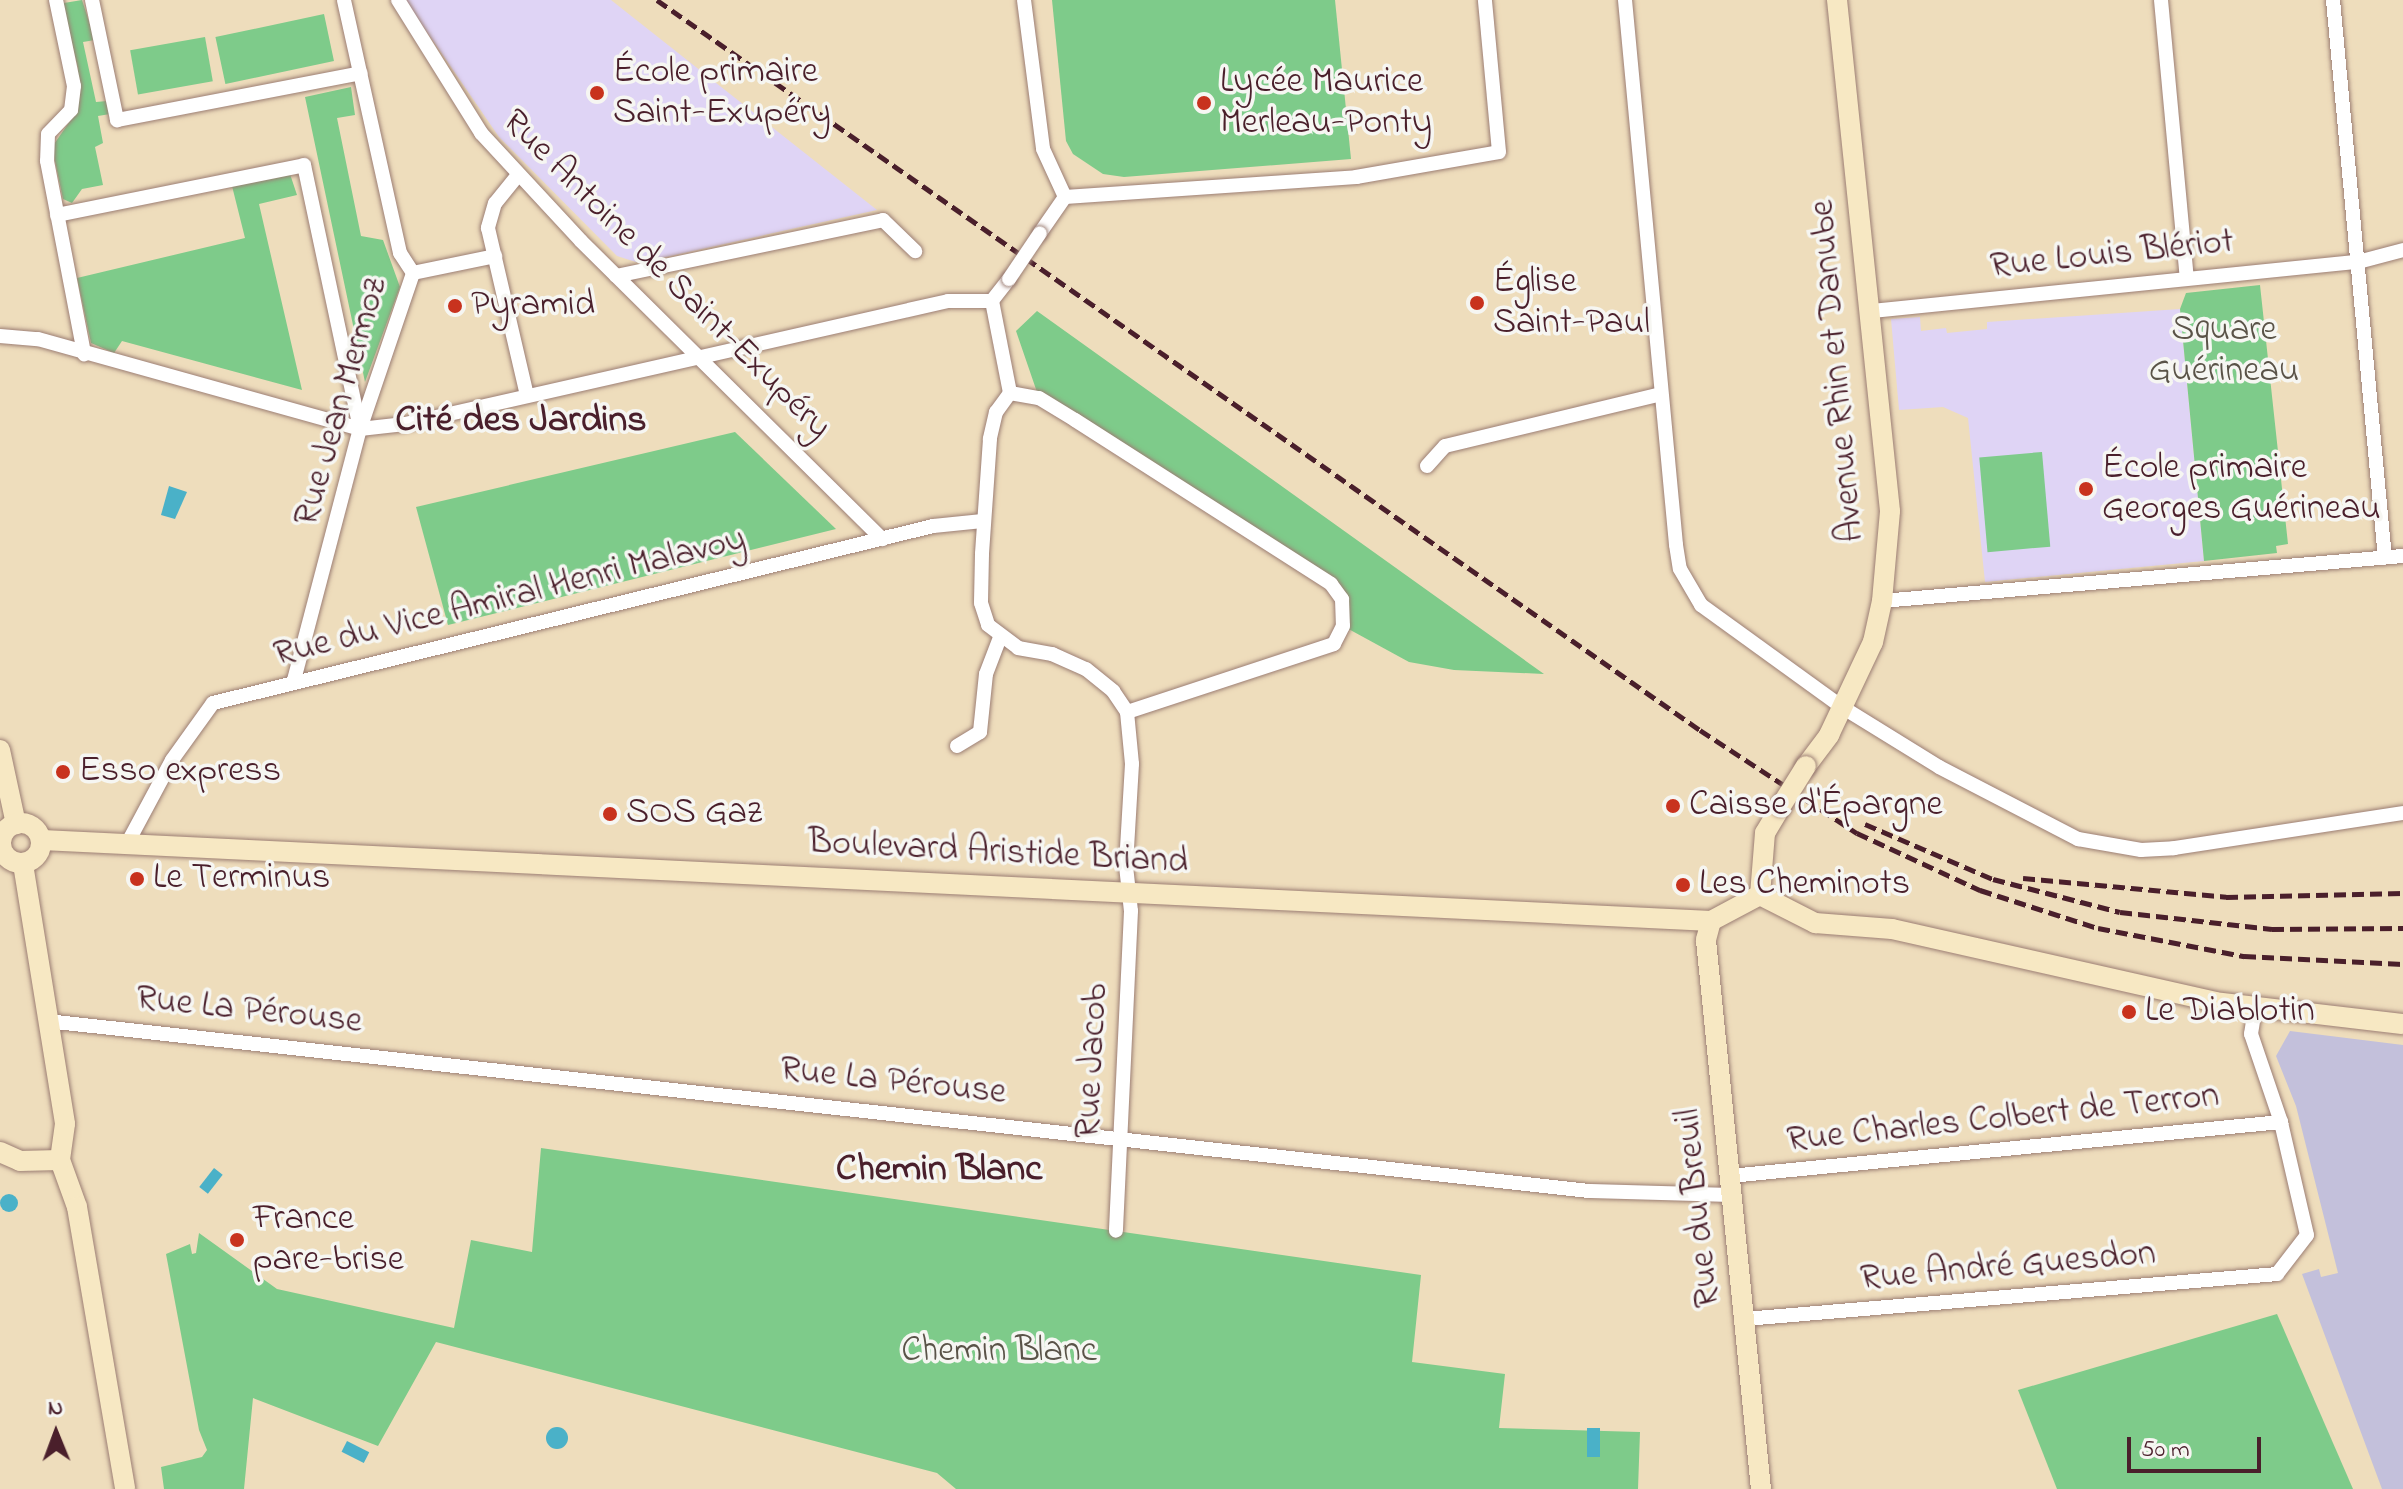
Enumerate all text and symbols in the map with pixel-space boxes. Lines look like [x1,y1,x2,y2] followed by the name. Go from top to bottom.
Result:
[613,50,831,135] place label: École primaire Saint-Exupéry
[1220,60,1432,145] place label: Lycée Maurice Merleau-Ponty
[588,84,606,102] marker: École primaire Saint-Exupéry
[1195,94,1213,112] marker: Lycée Maurice Merleau-Ponty
[492,101,840,449] street label: Rue Antoine de Saint-Exupéry
[1802,198,1874,544] street label: Avenue Rhin et Danube
[1988,221,2236,289] street label: Rue Louis Blériot
[1493,260,1650,345] place label: Église Saint-Paul
[286,273,398,531] street label: Rue Jean Mermoz
[471,284,595,328] place label: Pyramid
[1468,294,1486,312] marker: Église Saint-Paul
[446,297,464,315] marker: Pyramid
[2149,308,2299,393] park label: Square Guérineau
[395,399,647,445] district label: Cité des Jardins
[2102,446,2381,531] place label: École primaire Georges Guérineau
[2077,480,2095,498] marker: École primaire Georges Guérineau
[270,518,750,678] street label: Rue du Vice Amiral Henri Malavoy
[79,750,281,794] place label: Esso express
[54,763,72,781] marker: Esso express
[1689,784,1943,828] place label: Caisse d'Épargne
[626,792,762,836] place label: SOS Gaz
[1664,797,1682,815] marker: Caisse d'Épargne
[601,805,619,823] marker: SOS Gaz
[807,821,1189,885] street label: Boulevard Aristide Briand
[153,857,330,901] place label: Le Terminus
[1699,863,1910,907] place label: Les Cheminots
[128,870,146,888] marker: Le Terminus
[1674,876,1692,894] marker: Les Cheminots
[134,978,364,1044] street label: Rue La Pérouse
[1067,982,1119,1140] street label: Rue Jacob
[2145,990,2315,1034] place label: Le Diablotin
[2120,1003,2138,1021] marker: Le Diablotin
[778,1049,1008,1115] street label: Rue La Pérouse
[1785,1075,2221,1163] street label: Rue Charles Colbert de Terron
[1667,1106,1731,1310] street label: Rue du Breuil
[836,1148,1042,1194] district label: Chemin Blanc
[253,1197,404,1282] place label: France pare-brise
[228,1231,246,1249] marker: France pare-brise
[1859,1233,2157,1301] street label: Rue André Guesdon
[901,1330,1097,1374] park label: Chemin Blanc
[16,1393,96,1473] north arrow
[48,1393,63,1425] text: N
[2131,1421,2265,1471] scale bar
[2141,1433,2190,1468] text: 50 m

